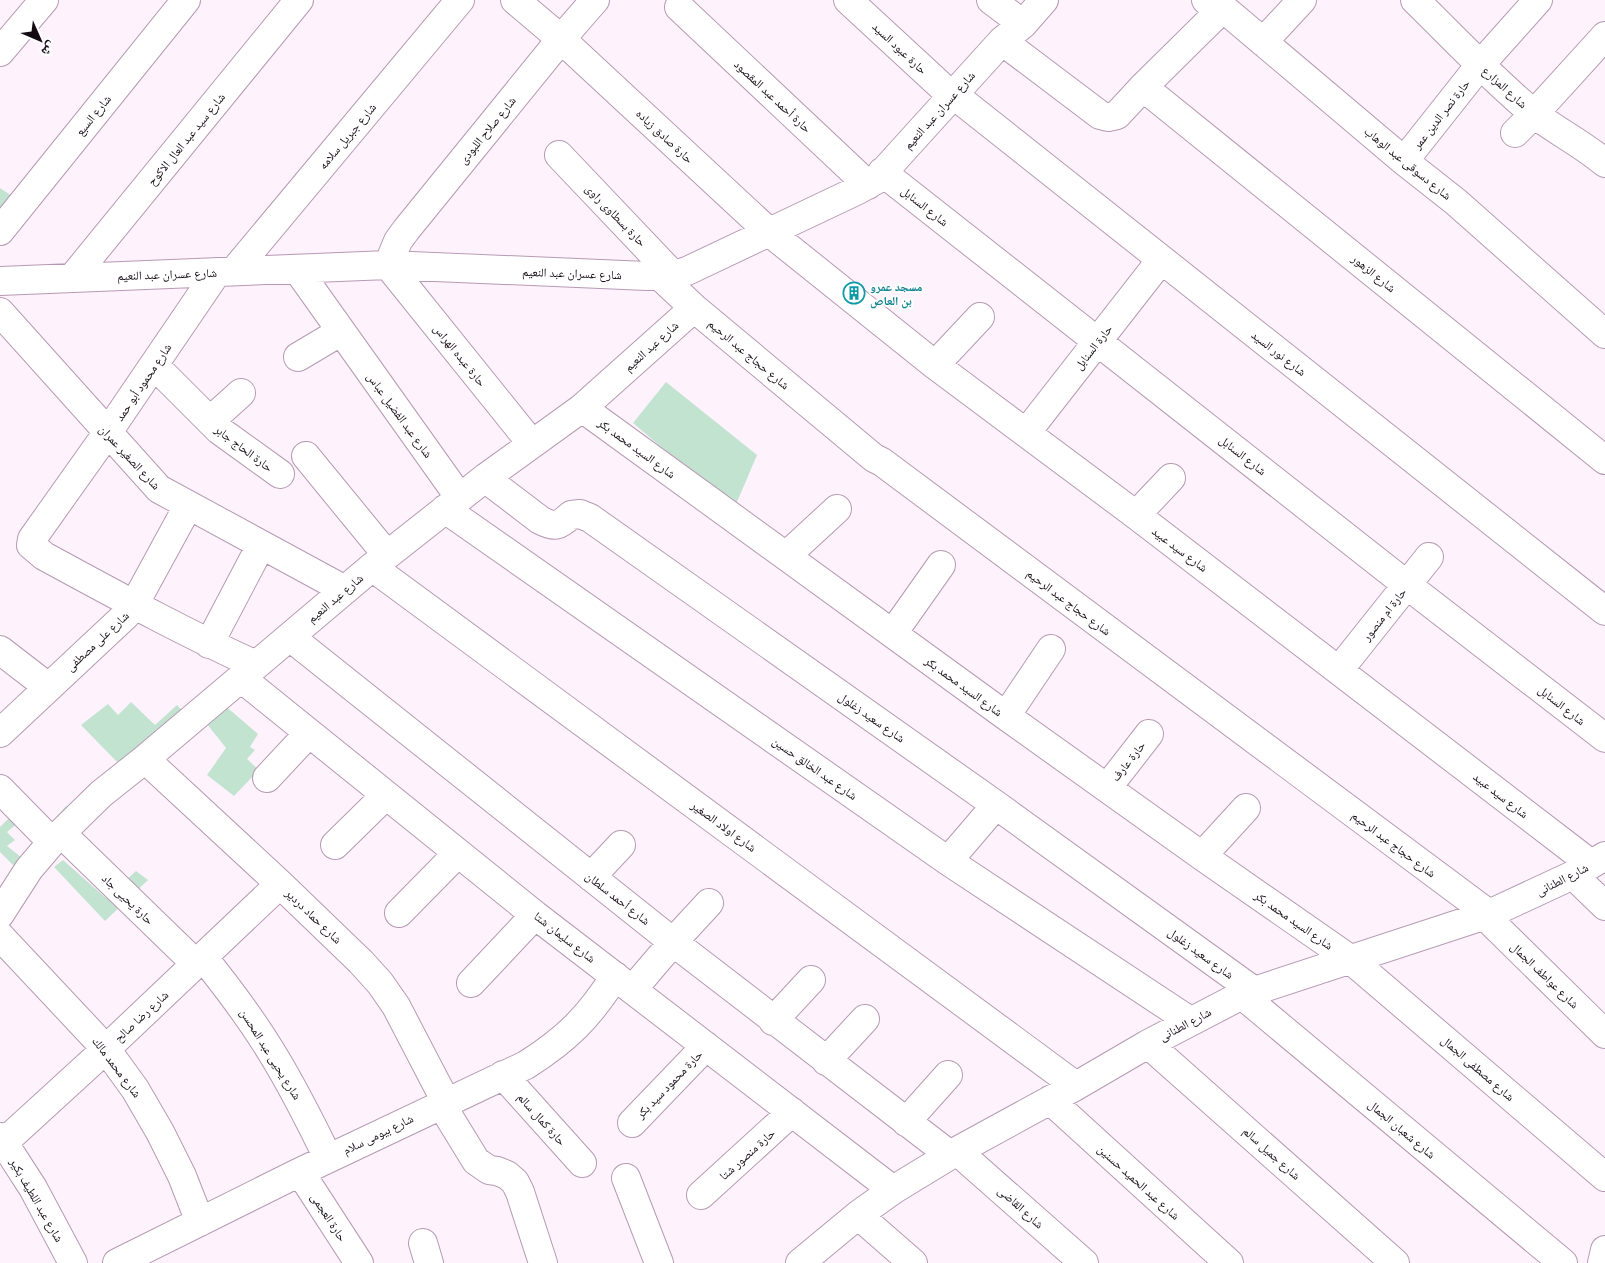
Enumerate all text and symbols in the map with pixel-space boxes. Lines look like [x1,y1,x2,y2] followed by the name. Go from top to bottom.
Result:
[15,15,65,65] north arrow
[869,19,931,78] street label: حارة عبود السيد
[37,38,61,61] text: ش
[731,56,815,136] street label: حارة أحمد عبد المقصود
[1479,63,1531,112] street label: شارع المزارع
[900,68,979,153] street label: شارع عسران عبد النعيم
[1409,76,1473,153] street label: حارة نصر الدين عمر
[144,89,229,189] street label: شارع سيد عبد العال الاكوح
[72,91,115,139] street label: شارع السبع
[455,93,520,167] street label: شارع صلاح اللبودى
[315,100,380,173] street label: شارع جبريل سلامه
[633,106,697,167] street label: حارة صادق زياده
[1361,123,1455,204] street label: شارع دسوقى عبد الوهاب
[582,181,650,250] street label: حارة بسطاوى راوى
[898,183,952,230] street label: شارع السنابل
[1348,250,1399,296] street label: شارع الزهور
[522,264,622,283] street label: شارع عسران عبد النعيم
[117,265,217,284] street label: شارع عسران عبد النعيم
[870,279,923,309] place label: مسجد عمرو بن العاص
[842,281,866,305] building icon: مسجد عمرو بن العاص
[705,316,793,393] street label: شارع حجاج عبد الرحيم
[621,318,682,375] street label: شارع عبد النعيم
[430,321,490,390] street label: حارة عبده الهراس
[1071,321,1116,373] street label: حارة السنابل
[1248,327,1309,380] street label: شارع نور السيد
[112,340,175,424] street label: شارع محمود أبو حمد
[363,369,436,461] street label: شارع عبد الفضيل عباس
[594,414,679,482] street label: شارع السيد محمد بكر
[95,421,164,493] street label: شارع الصغير عمران
[211,421,276,475] street label: حارة الحاج جابر
[1216,432,1270,479] street label: شارع السنابل
[1149,523,1211,576] street label: شارع سيد عبيد
[1023,565,1114,639] street label: شارع حجاج عبد الرحيم
[304,570,367,626] street label: شارع عبد النعيم
[1358,584,1410,645] street label: حارة ام منصور
[62,608,132,675] street label: شارع على مصطفى
[921,652,1006,720] street label: شارع السيد محمد بكر
[1535,682,1589,729] street label: شارع السنابل
[835,689,908,746] street label: شارع سعيد زغلول
[769,733,860,804] street label: شارع عبد الخالق حسين
[1108,738,1149,784] street label: حارة عارف
[1470,769,1532,822] street label: شارع سيد عبيد
[687,797,760,856] street label: شارع اولاد الصغير
[1348,807,1439,881] street label: شارع حجاج عبد الرحيم
[1533,859,1591,899] street label: شارع الطنانى
[582,868,653,929] street label: شارع أحمد سلطان
[99,871,157,928] street label: حارة يحيى جاد
[281,885,345,947] street label: شارع حماد دردير
[1250,887,1336,954] street label: شارع السيد محمد بكر
[531,908,599,967] street label: شارع سليمان شتا
[1165,924,1237,983] street label: شارع سعيد زغلول
[1507,939,1582,1012] street label: شارع عواطف الجمال
[111,987,172,1046] street label: شارع رضا صالح
[1156,1004,1214,1045] street label: شارع الطنانى
[236,1006,305,1103] street label: شارع يحيى عبد المحسن
[1438,1032,1518,1105] street label: شارع مصطفى الجمال
[88,1034,145,1101] street label: شارع محمد مالك
[632,1046,706,1122] street label: حارة محمود سيد بكر
[514,1090,570,1149] street label: حارة كمال سالم
[1365,1096,1439,1162] street label: شارع شعبان الجمال
[340,1110,416,1158] street label: شارع بيومى سلام
[1239,1123,1304,1184] street label: شارع جميل سالم
[716,1125,778,1183] street label: حارة منصور شتا
[1094,1141,1183,1224] street label: شارع عبد الحميد حسنين
[5,1154,67,1245] street label: شارع عبد اللطيف بكير
[994,1183,1047,1232] street label: شارع القاضى
[308,1190,350,1244] street label: حارة العجمى

